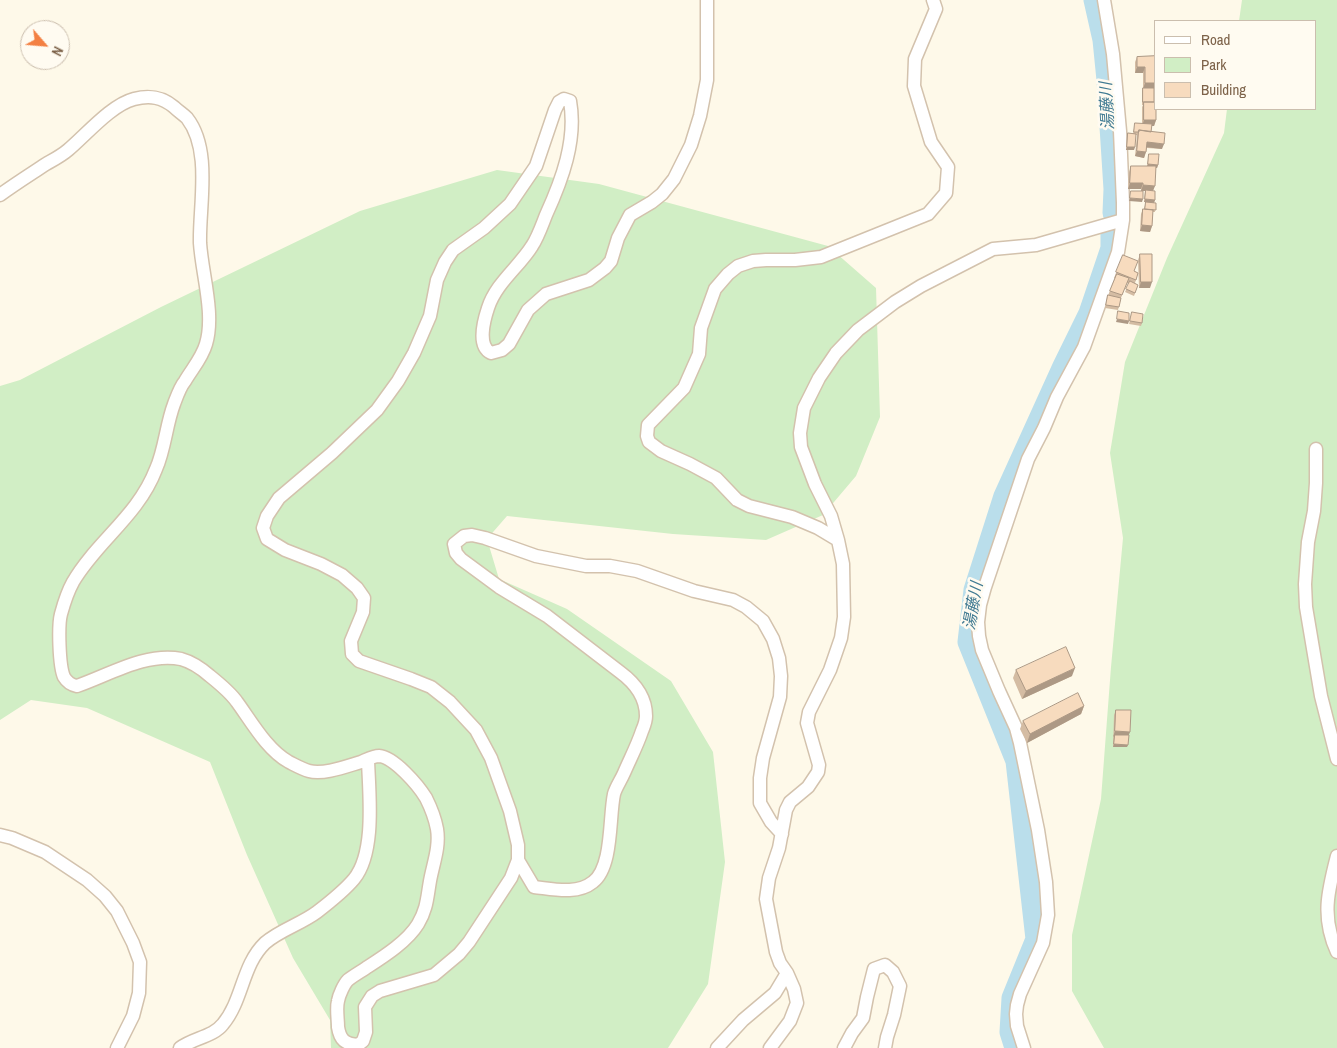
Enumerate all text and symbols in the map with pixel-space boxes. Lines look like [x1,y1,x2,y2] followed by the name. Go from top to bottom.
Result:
[20,20,70,70] north arrow
[1154,20,1317,110] legend
[1201,29,1230,50] text: Road
[48,44,67,59] text: N
[1201,54,1226,75] text: Park
[1201,79,1246,100] text: Building
[1097,82,1119,130] water label: 湯藤川
[960,581,988,631] water label: 湯藤川

